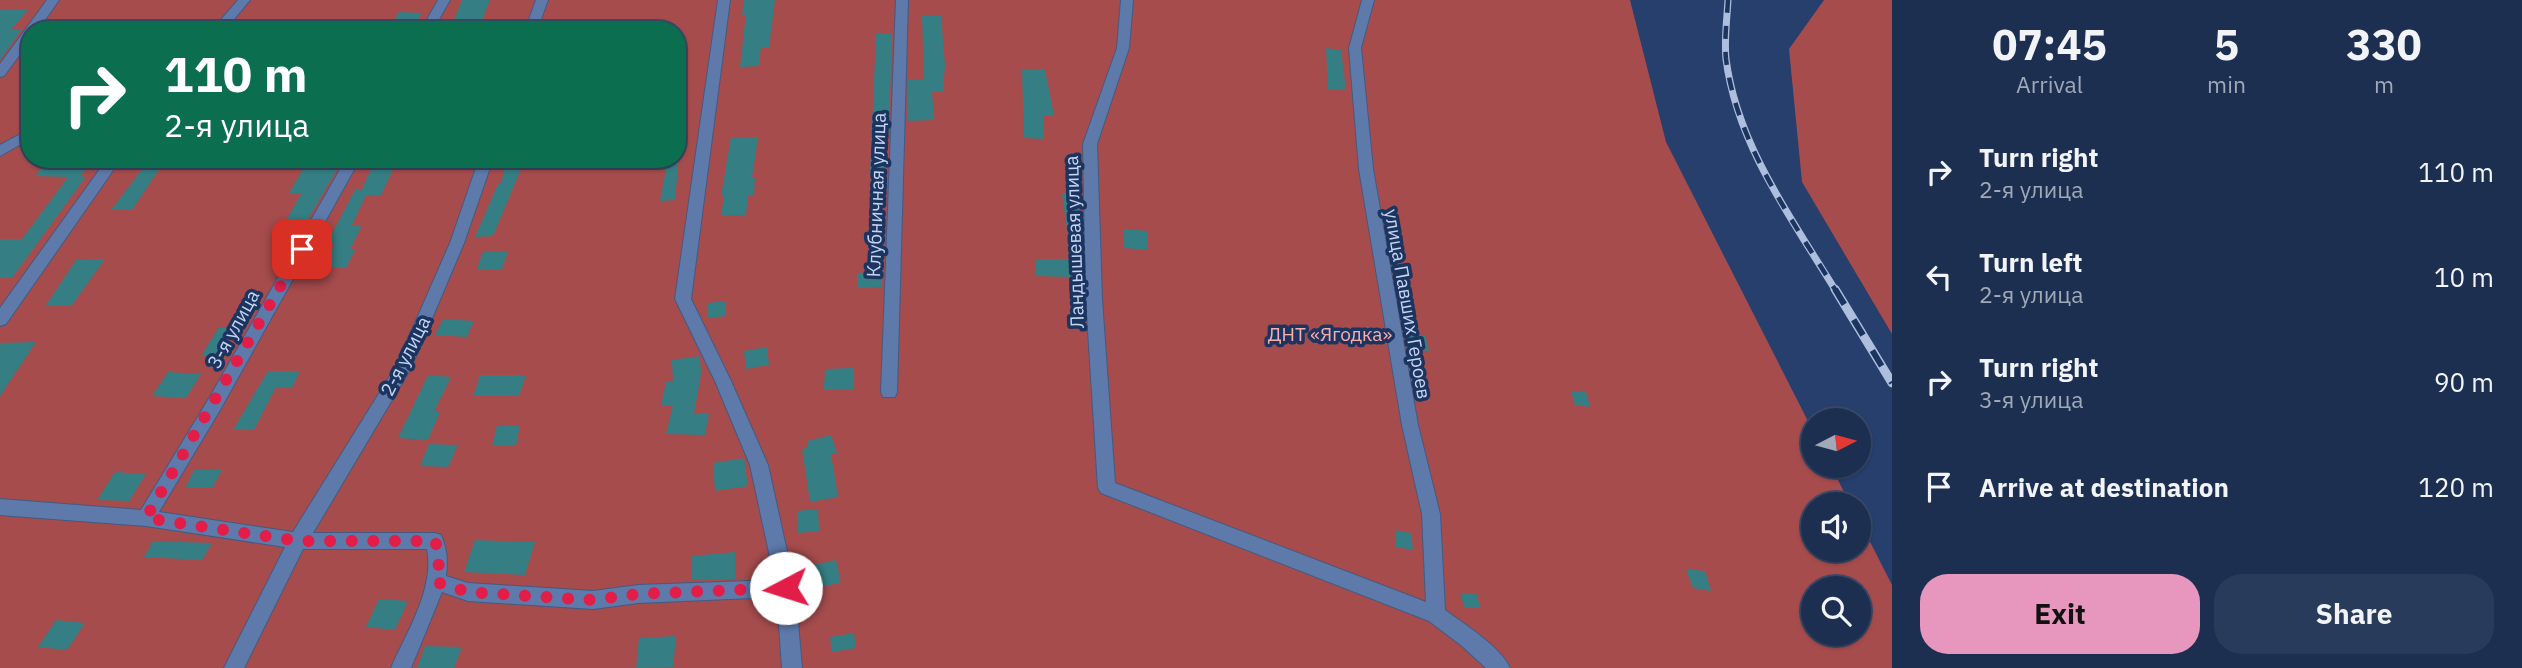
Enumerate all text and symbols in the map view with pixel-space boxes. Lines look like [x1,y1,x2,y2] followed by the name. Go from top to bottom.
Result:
[1992,17,2107,72] text: 07:45
[2214,17,2239,72] text: 5
[2346,17,2422,72] text: 330
[164,42,308,105] text: 110 m
[49,49,140,140] icon: right
[2016,69,2083,99] text: Arrival
[2207,69,2246,99] text: min
[2374,69,2394,99] text: m
[164,104,309,146] text: 2-я улица
[861,112,891,278] street label: Клубничная улица
[1979,140,2098,174] text: Turn right
[1920,153,1958,191] icon: right
[1059,155,1089,329] street label: Ландышевая улица
[2418,155,2494,189] text: 110 m
[1979,174,2083,204] text: 2-я улица
[1379,207,1437,401] street label: улица Павших Героев
[272,219,332,279] pin
[283,230,321,268] icon: arrive
[1979,245,2082,279] text: Turn left
[1920,258,1958,296] icon: left
[2434,260,2494,294] text: 10 m
[1979,279,2083,309] text: 2-я улица
[202,285,264,373] street label: 3-я улица
[375,312,435,400] street label: 2-я улица
[1268,322,1392,346] park label: ДНТ «Ягодка»
[1979,350,2098,384] text: Turn right
[1920,363,1958,401] icon: right
[2434,365,2494,399] text: 90 m
[1979,384,2083,414] text: 3-я улица
[1801,408,1871,478] north arrow
[1801,408,1871,646] map controls
[1920,468,1958,506] icon: arrive
[1979,470,2229,504] text: Arrive at destination
[2418,470,2494,504] text: 120 m
[1801,492,1871,562] button: sound
[749,551,823,625] position arrow
[1920,574,2200,654] button: Exit
[2214,574,2494,654] button: Share
[1801,576,1871,646] button: search

